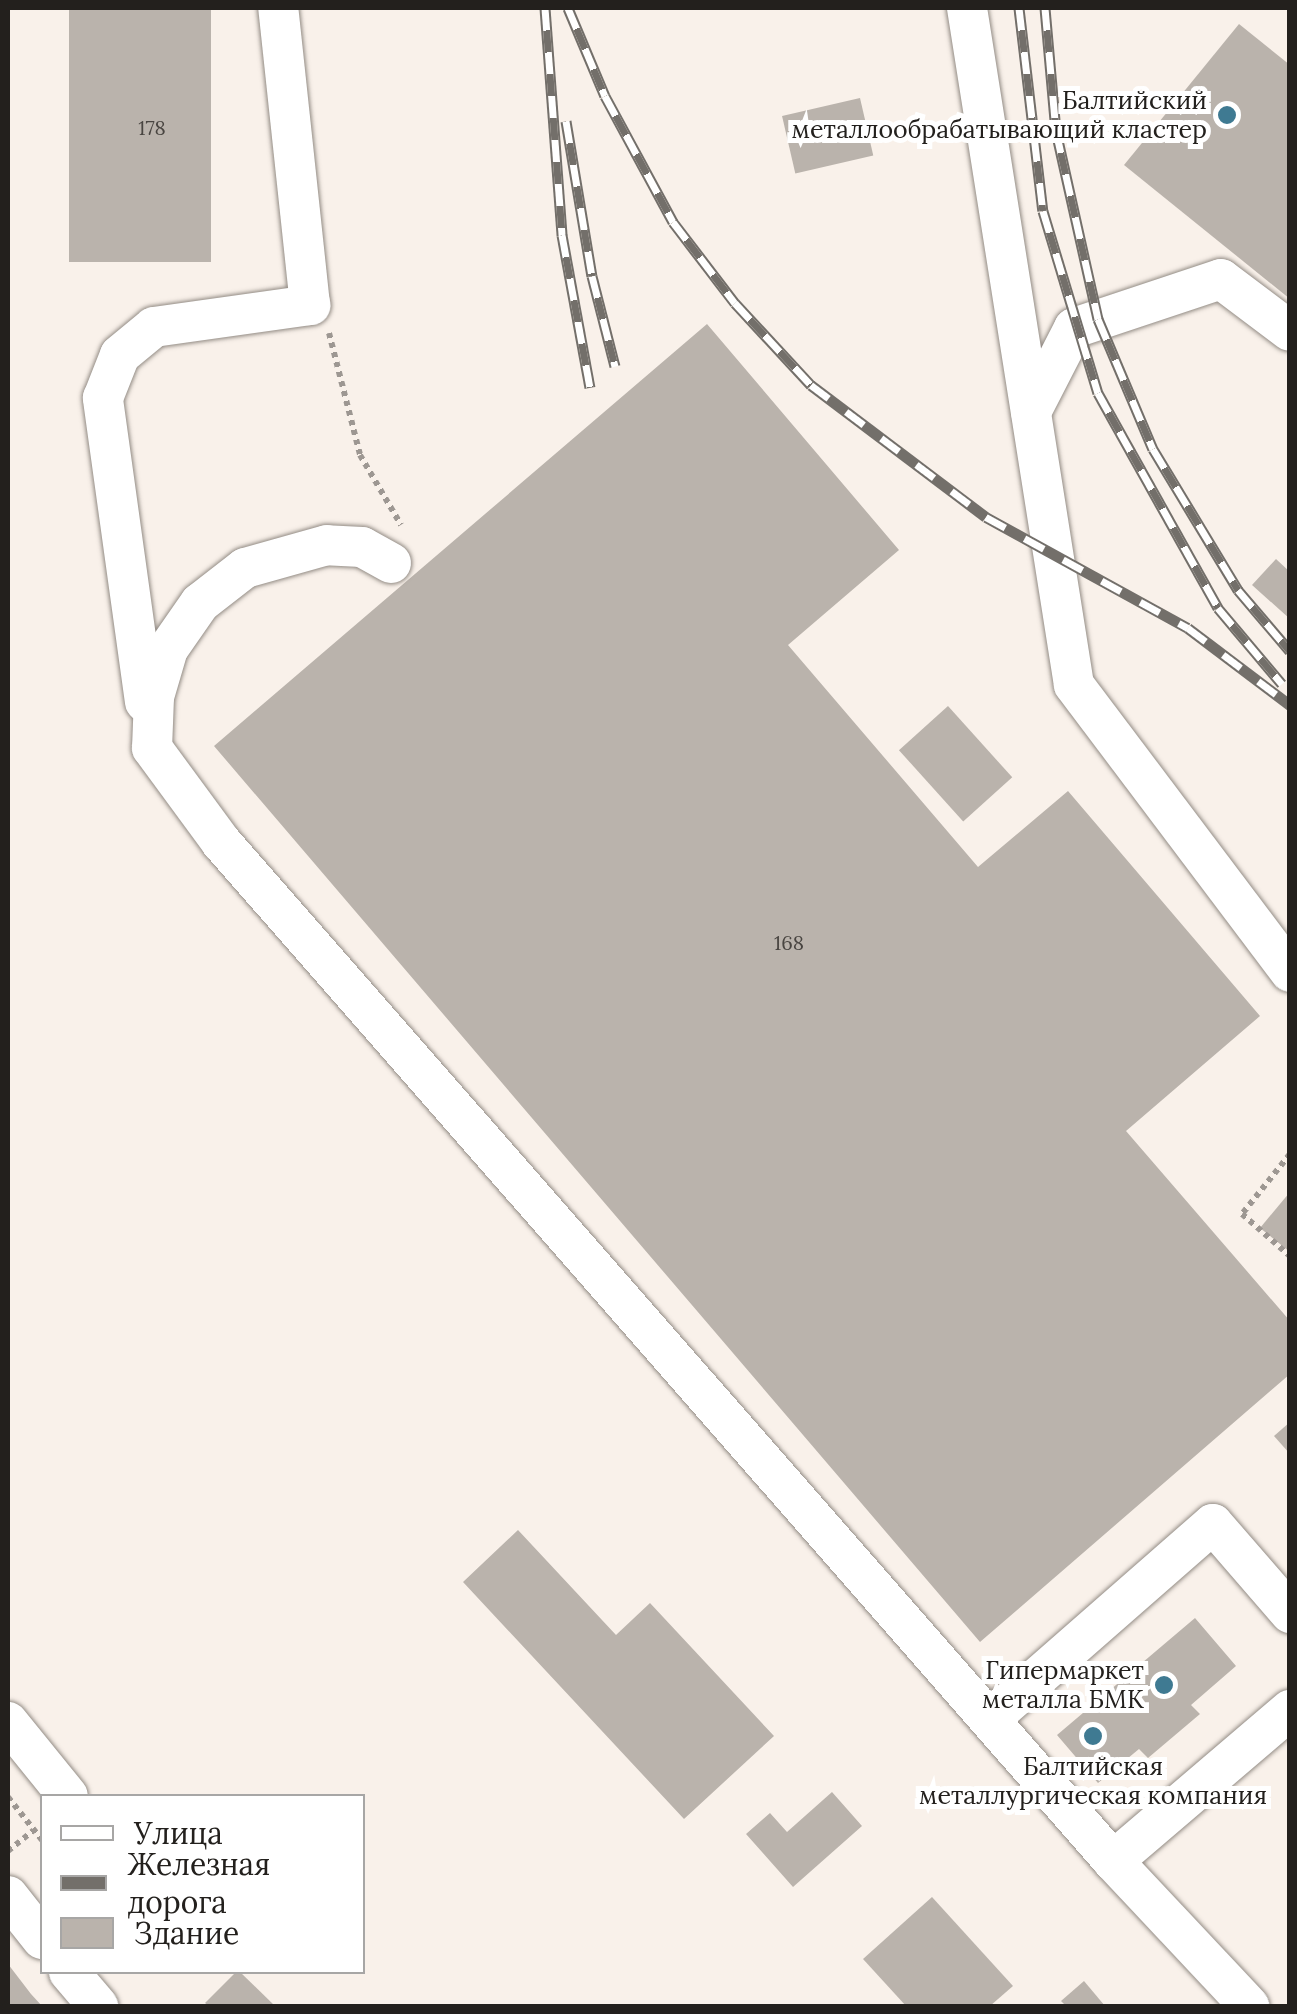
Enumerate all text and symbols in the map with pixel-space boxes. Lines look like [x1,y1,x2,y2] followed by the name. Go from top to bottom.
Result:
[792,86,1207,145] place label: Балтийский металлообрабатывающий кластер
[1216,104,1238,126] marker: Балтийский металлообрабатывающий кластер
[138,115,166,139] house number: 178
[774,930,804,954] house number: 168
[982,1656,1144,1715] place label: Гипермаркет металла БМК
[1153,1674,1175,1696] marker: Гипермаркет металла БМК
[1082,1725,1104,1747] marker: Балтийская металлургическая компания
[919,1752,1267,1811] place label: Балтийская металлургическая компания
[40,1794,365,1974] legend
[134,1814,223,1852] text: Улица
[127,1845,270,1921] text: Железная дорога
[134,1914,239,1952] text: Здание

